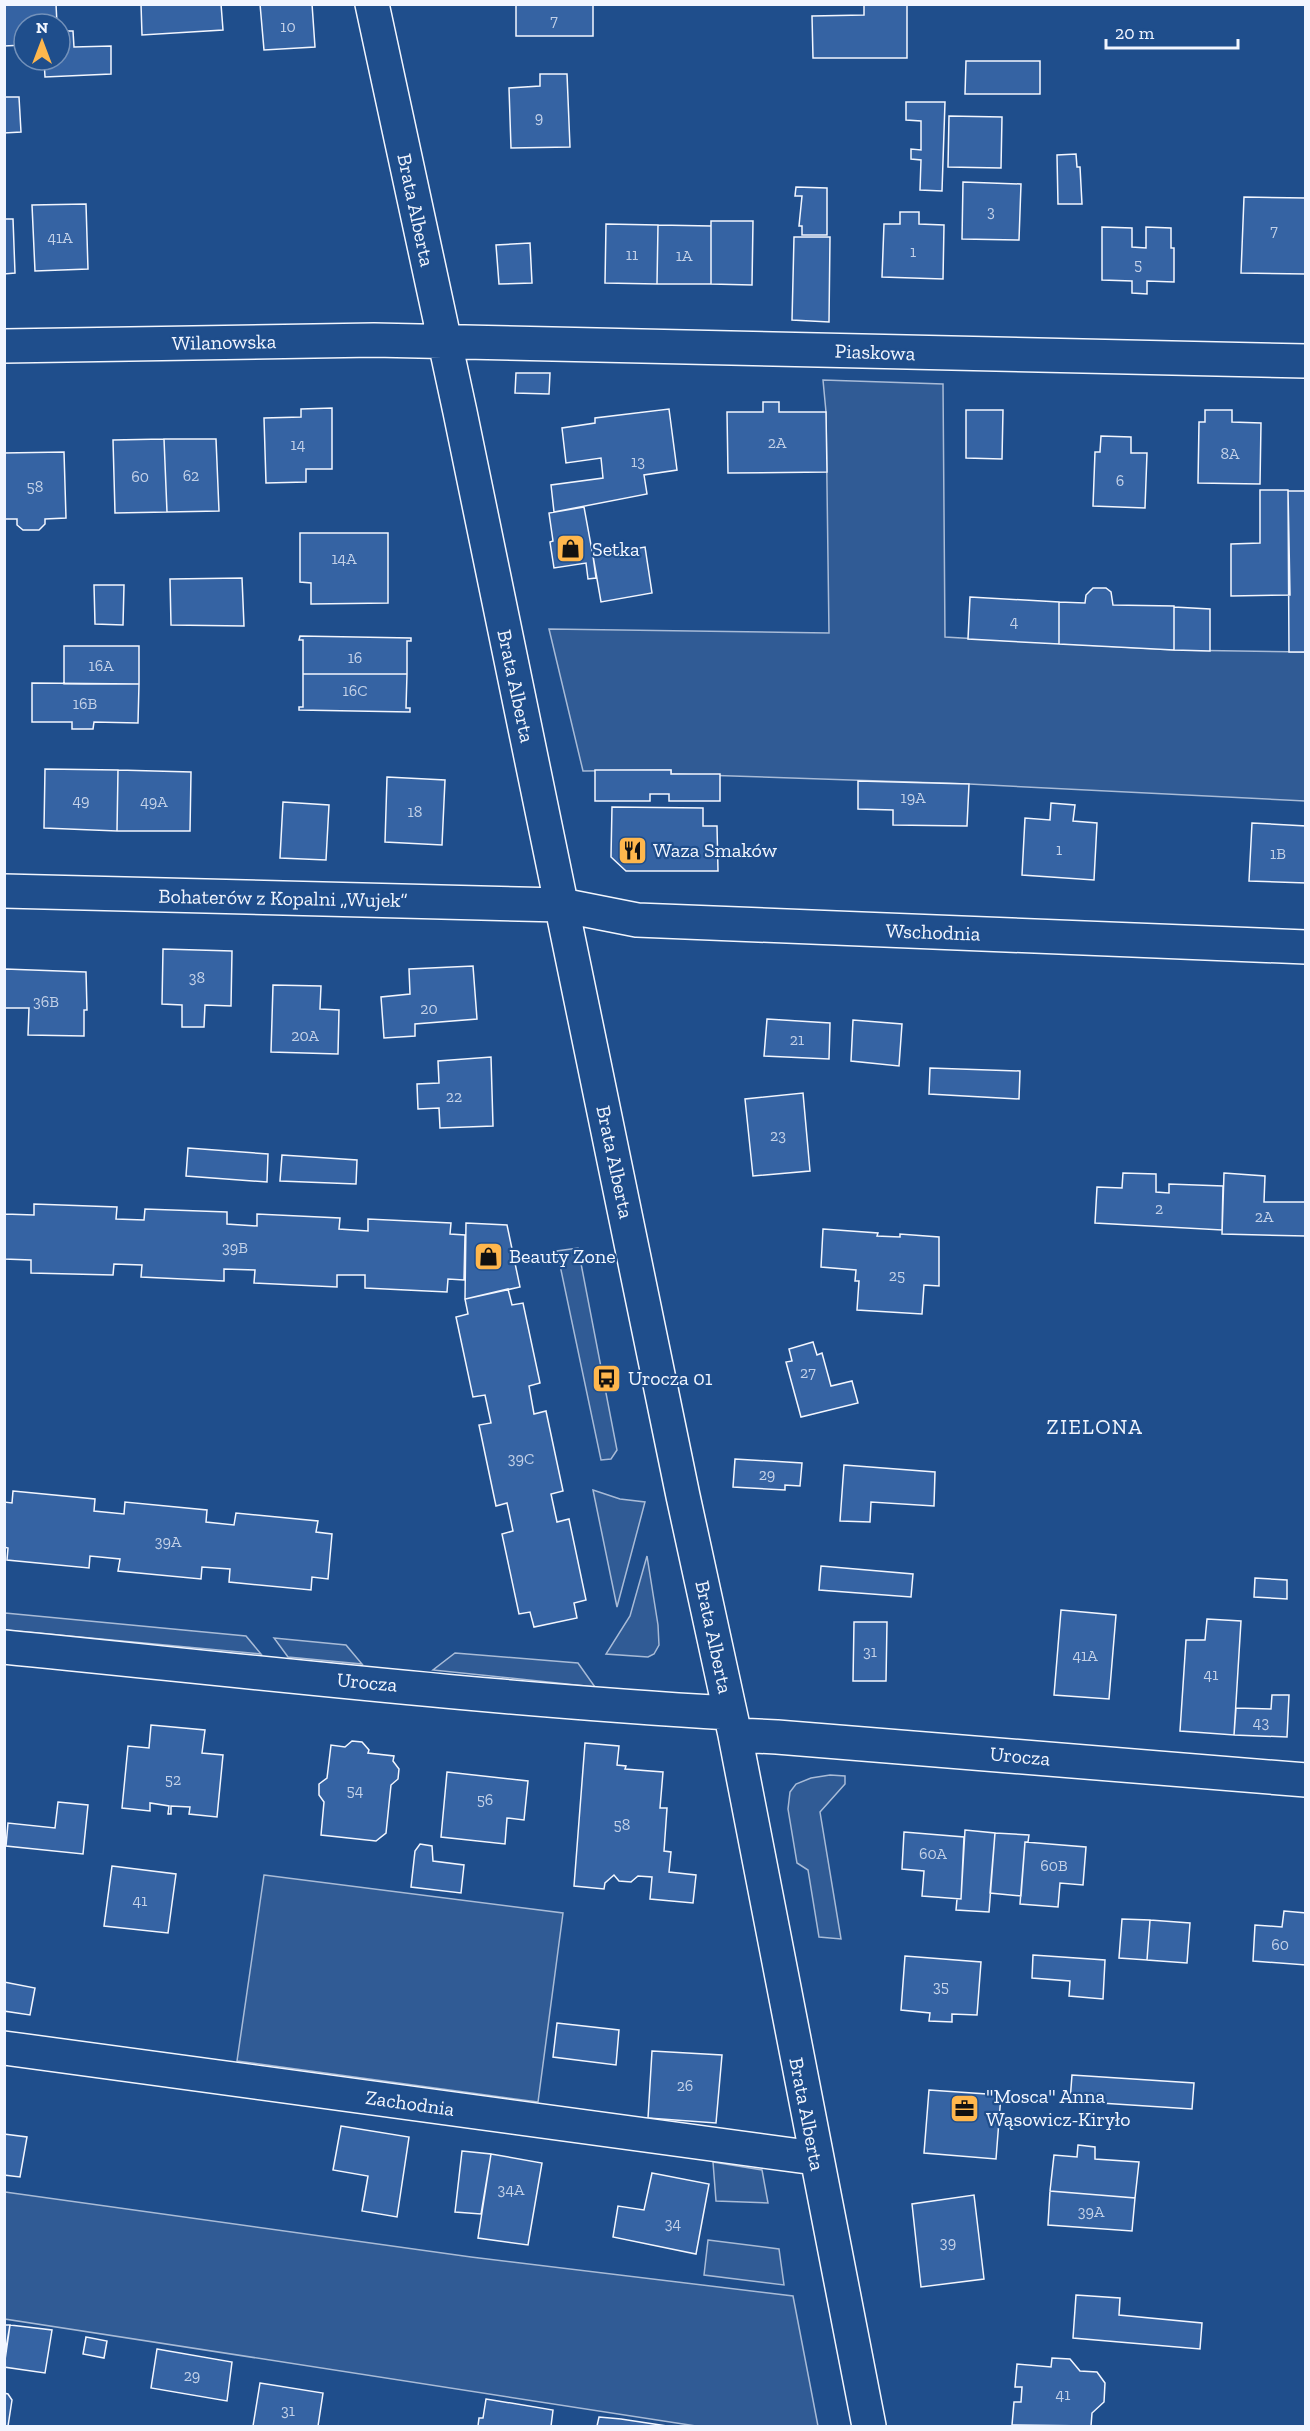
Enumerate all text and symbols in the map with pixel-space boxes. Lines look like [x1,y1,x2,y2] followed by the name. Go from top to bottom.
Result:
[550,11,558,30] house number: 7
[12,12,72,72] north arrow
[1106,12,1238,50] scale bar
[280,17,296,36] house number: 10
[36,18,48,37] text: N
[1115,22,1155,44] text: 20 m
[535,108,543,127] house number: 9
[392,151,440,269] street label: Brata Alberta
[987,202,995,221] house number: 3
[1270,221,1278,240] house number: 7
[47,228,73,247] house number: 41A
[910,242,916,261] house number: 1
[626,245,638,264] house number: 11
[676,246,693,265] house number: 1A
[1134,255,1142,274] house number: 5
[172,329,277,355] street label: Wilanowska
[834,339,916,365] street label: Piaskowa
[768,433,787,452] house number: 2A
[291,435,306,454] house number: 14
[1221,444,1240,463] house number: 8A
[631,452,645,471] house number: 13
[183,466,199,485] house number: 62
[131,467,149,486] house number: 60
[1116,471,1124,490] house number: 6
[27,477,43,496] house number: 58
[555,533,587,565] shop icon: Setka
[592,537,640,561] place label: Setka
[331,549,357,568] house number: 14A
[1010,612,1019,631] house number: 4
[492,627,540,745] street label: Brata Alberta
[348,648,362,667] house number: 16
[88,656,114,675] house number: 16A
[343,681,368,700] house number: 16C
[73,694,97,713] house number: 16B
[900,788,926,807] house number: 19A
[72,791,90,810] house number: 49
[140,792,168,811] house number: 49A
[408,802,422,821] house number: 18
[616,834,648,866] restaurant icon: Waza Smaków
[653,838,778,862] place label: Waza Smaków
[1056,840,1062,859] house number: 1
[1270,844,1286,863] house number: 1B
[158,884,408,912] street label: Bohaterów z Kopalni „Wujek”
[885,918,981,946] street label: Wschodnia
[189,968,205,987] house number: 38
[33,992,59,1011] house number: 36B
[420,999,438,1018] house number: 20
[291,1026,319,1045] house number: 20A
[790,1030,804,1049] house number: 21
[446,1087,462,1106] house number: 22
[591,1103,639,1221] street label: Brata Alberta
[770,1126,786,1145] house number: 23
[1155,1199,1163,1218] house number: 2
[1255,1207,1274,1226] house number: 2A
[222,1238,248,1257] house number: 39B
[472,1240,504,1272] shop icon: Beauty Zone
[509,1244,616,1268] place label: Beauty Zone
[889,1266,905,1285] house number: 25
[591,1362,623,1394] bus stop icon: Urocza 01
[800,1363,816,1382] house number: 27
[628,1366,713,1390] place label: Urocza 01
[1047,1414,1143,1439] district label: ZIELONA
[508,1449,534,1468] house number: 39C
[759,1465,775,1484] house number: 29
[155,1532,182,1551] house number: 39A
[690,1578,738,1696] street label: Brata Alberta
[863,1642,877,1661] house number: 31
[1072,1646,1098,1665] house number: 41A
[1204,1665,1218,1684] house number: 41
[336,1667,399,1697] street label: Urocza
[1253,1713,1269,1732] house number: 43
[989,1741,1052,1771] street label: Urocza
[165,1770,181,1789] house number: 52
[347,1781,364,1800] house number: 54
[477,1790,493,1809] house number: 56
[614,1815,630,1834] house number: 58
[919,1844,948,1863] house number: 60A
[1040,1856,1068,1875] house number: 60B
[133,1891,147,1910] house number: 41
[1271,1935,1289,1954] house number: 60
[933,1977,949,1996] house number: 35
[784,2055,830,2173] street label: Brata Alberta
[677,2076,693,2095] house number: 26
[986,2084,1131,2131] place label: "Mosca" Anna Wąsowicz-Kiryło
[364,2085,456,2121] street label: Zachodnia
[949,2092,981,2124] office icon: "Mosca" Anna Wąsowicz-Kiryło
[498,2180,525,2199] house number: 34A
[1078,2202,1105,2221] house number: 39A
[665,2214,682,2233] house number: 34
[940,2233,956,2252] house number: 39
[184,2366,200,2385] house number: 29
[1056,2385,1070,2404] house number: 41
[281,2401,295,2420] house number: 31

